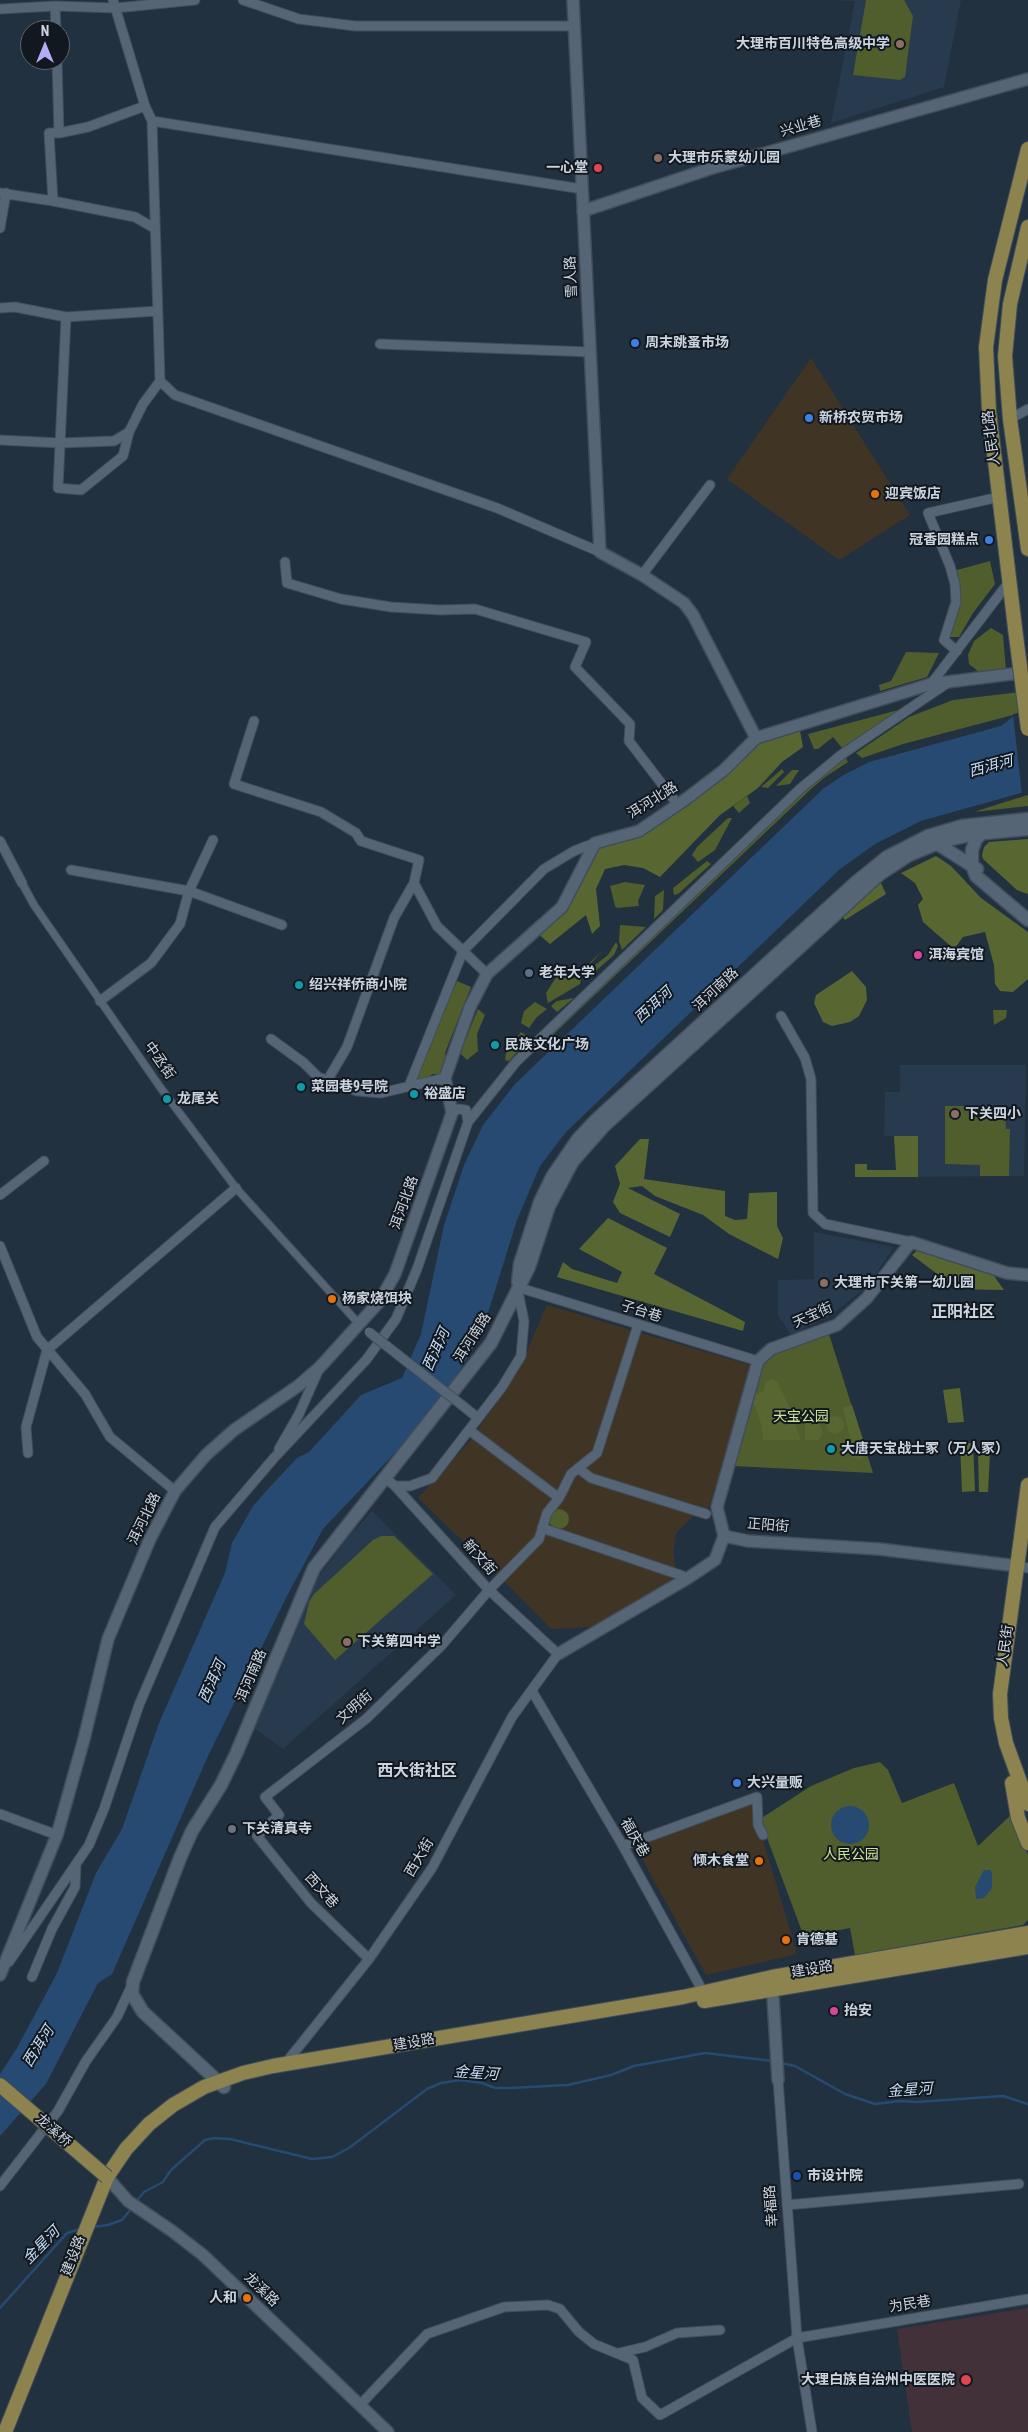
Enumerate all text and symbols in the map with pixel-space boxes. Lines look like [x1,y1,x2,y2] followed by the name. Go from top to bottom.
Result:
[20,20,70,70] north arrow
[41,23,49,39] text: N
[736,36,890,52] place label: 大理市百川特色高级中学
[894,38,906,50] marker: 大理市百川特色高级中学
[778,113,824,141] street label: 兴业巷
[668,150,780,166] place label: 大理市乐蒙幼儿园
[652,152,664,164] marker: 大理市乐蒙幼儿园
[546,160,588,176] place label: 一心堂
[592,162,604,174] marker: 一心堂
[563,256,581,298] street label: 雪人路
[645,335,729,351] place label: 周末跳蚤市场
[629,337,641,349] marker: 周末跳蚤市场
[980,409,1004,467] street label: 人民北路
[819,410,903,426] place label: 新桥农贸市场
[803,412,815,424] marker: 新桥农贸市场
[885,486,941,502] place label: 迎宾饭店
[869,488,881,500] marker: 迎宾饭店
[909,532,979,548] place label: 冠香园糕点
[983,534,995,546] marker: 冠香园糕点
[967,752,1015,782] water label: 西洱河
[625,779,681,823] street label: 洱河北路
[928,947,984,963] place label: 洱海宾馆
[912,949,924,961] marker: 洱海宾馆
[539,965,595,981] place label: 老年大学
[690,965,742,1015] street label: 洱河南路
[523,967,535,979] marker: 老年大学
[309,977,407,993] place label: 绍兴祥侨商小院
[293,979,305,991] marker: 绍兴祥侨商小院
[631,984,677,1028] water label: 西洱河
[505,1037,589,1053] place label: 民族文化广场
[140,1039,178,1083] street label: 中丞街
[489,1039,501,1051] marker: 民族文化广场
[311,1079,388,1095] place label: 菜园巷9号院
[295,1081,307,1093] marker: 菜园巷9号院
[424,1086,466,1102] place label: 裕盛店
[408,1088,420,1100] marker: 裕盛店
[177,1091,219,1107] place label: 龙尾关
[161,1093,173,1105] marker: 龙尾关
[965,1106,1021,1122] place label: 下关四小
[949,1108,961,1120] marker: 下关四小
[388,1174,422,1232] street label: 洱河北路
[834,1275,974,1291] place label: 大理市下关第一幼儿园
[818,1277,830,1289] marker: 大理市下关第一幼儿园
[342,1291,412,1307] place label: 杨家烧饵块
[326,1293,338,1305] marker: 杨家烧饵块
[618,1298,664,1326] street label: 子台巷
[790,1300,836,1332] street label: 天宝街
[931,1303,995,1323] district label: 正阳社区
[451,1310,495,1366] street label: 洱河南路
[420,1326,454,1374] water label: 西洱河
[773,1409,829,1425] park label: 天宝公园
[841,1441,1009,1457] place label: 大唐天宝战士冢（万人冢）
[825,1443,837,1455] marker: 大唐天宝战士冢（万人冢）
[125,1490,165,1548] street label: 洱河北路
[746,1516,790,1536] street label: 正阳街
[459,1537,499,1579] street label: 新文街
[995,1624,1017,1668] street label: 人民街
[357,1634,441,1650] place label: 下关第四中学
[341,1636,353,1648] marker: 下关第四中学
[233,1647,271,1705] street label: 洱河南路
[196,1658,230,1706] water label: 西洱河
[334,1688,376,1728] street label: 文明街
[377,1762,457,1782] district label: 西大街社区
[747,1775,803,1791] place label: 大兴量贩
[731,1777,743,1789] marker: 大兴量贩
[616,1816,652,1860] street label: 福庆巷
[242,1821,312,1837] place label: 下关清真寺
[226,1823,238,1835] marker: 下关清真寺
[402,1836,438,1880] street label: 西大街
[823,1847,879,1863] park label: 人民公园
[693,1853,749,1869] place label: 倾木食堂
[753,1855,765,1867] marker: 倾木食堂
[301,1870,341,1912] street label: 西文巷
[796,1932,838,1948] place label: 肯德基
[780,1934,792,1946] marker: 肯德基
[790,1958,834,1982] street label: 建设路
[844,2003,872,2019] place label: 抬安
[828,2005,840,2017] marker: 抬安
[19,2023,59,2071] water label: 西洱河
[392,2031,436,2055] street label: 建设路
[453,2063,499,2085] water label: 金星河
[887,2080,933,2102] water label: 金星河
[32,2111,74,2151] street label: 龙溪桥
[807,2168,863,2184] place label: 市设计院
[791,2170,803,2182] marker: 市设计院
[762,2184,782,2228] street label: 幸福路
[20,2224,64,2268] water label: 金星河
[59,2233,89,2279] street label: 建设路
[240,2269,282,2311] street label: 龙溪路
[209,2290,237,2306] place label: 人和
[241,2292,253,2304] marker: 人和
[888,2293,932,2317] street label: 为民巷
[801,2372,955,2388] place label: 大理白族自治州中医医院
[959,2373,973,2387] marker: 大理白族自治州中医医院

